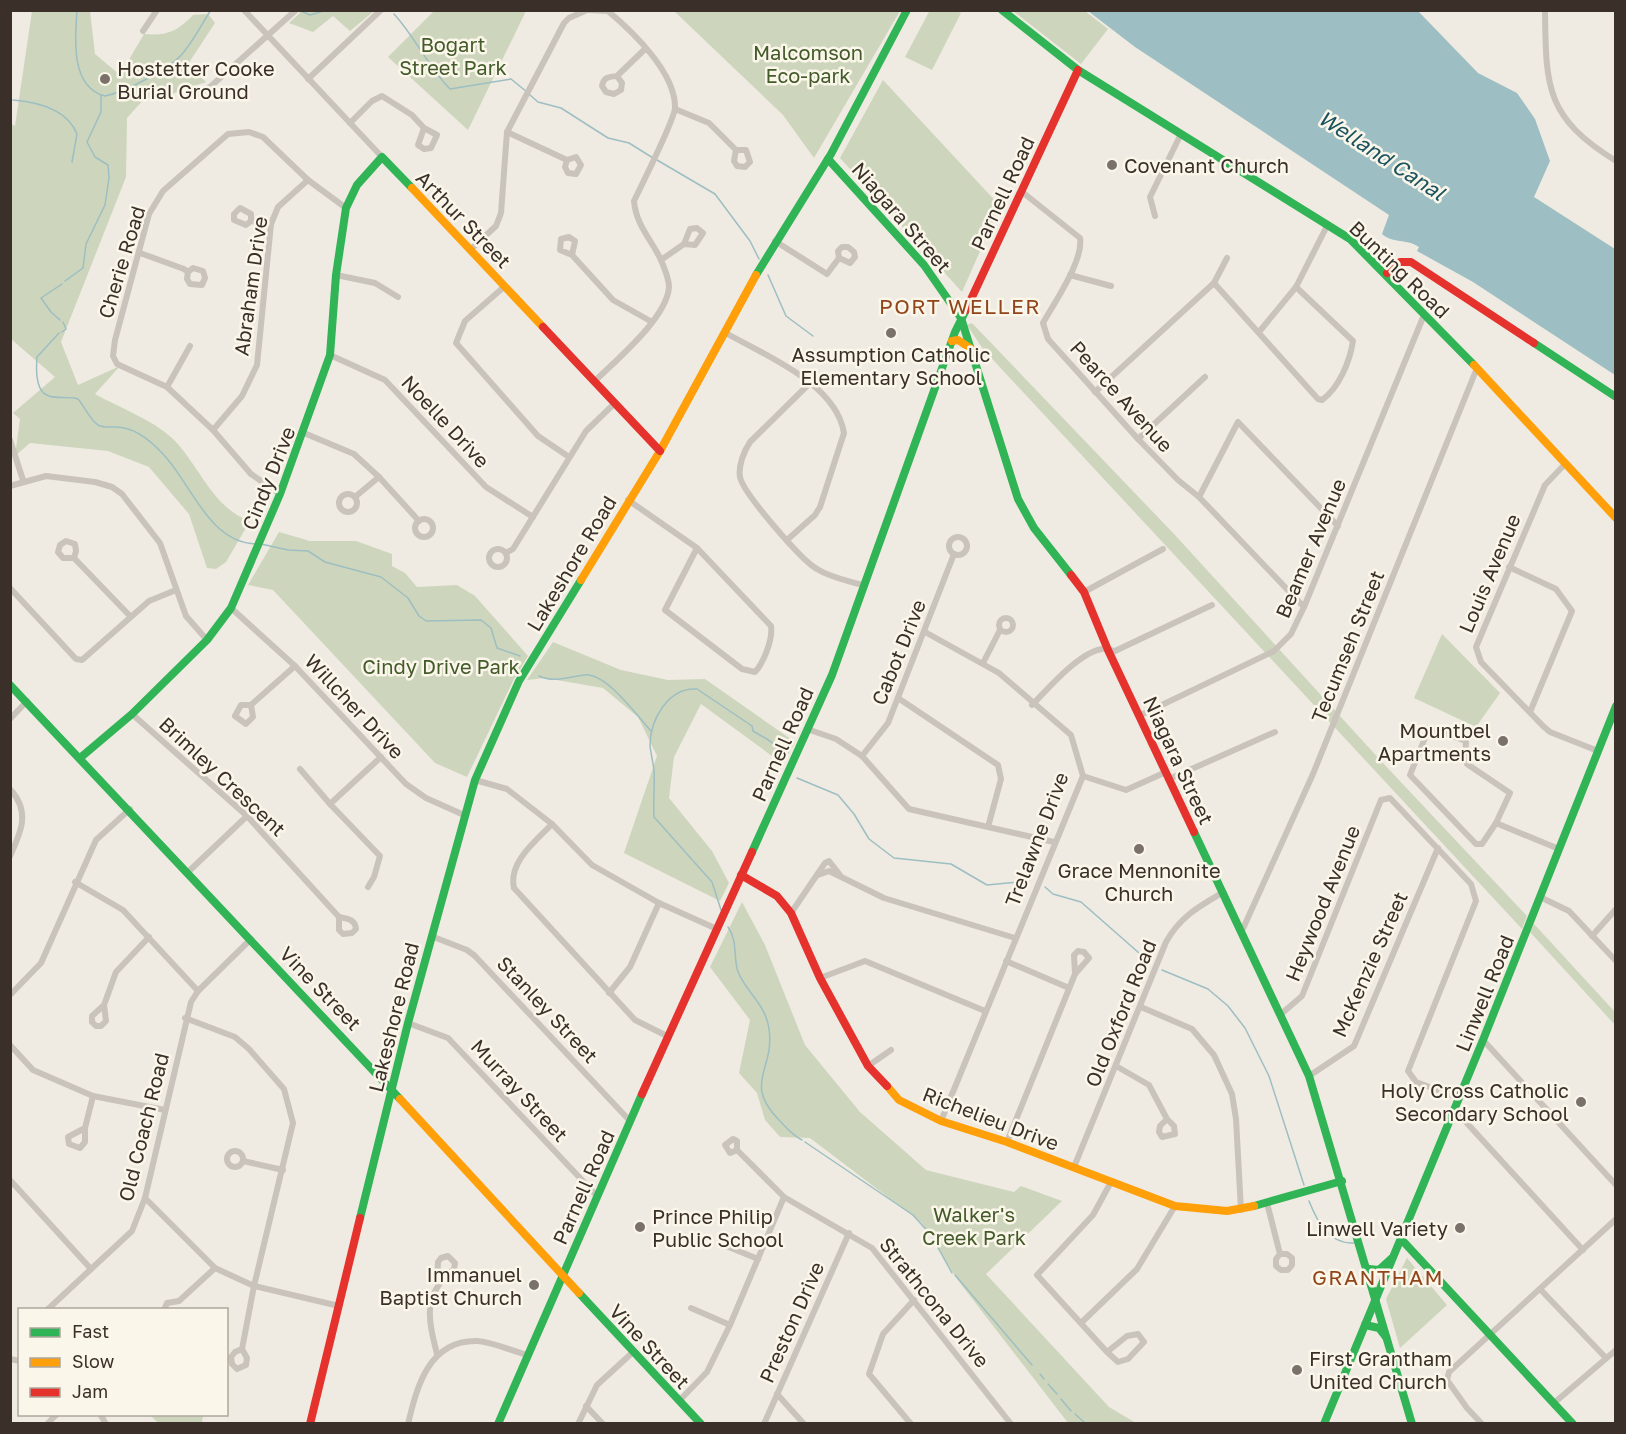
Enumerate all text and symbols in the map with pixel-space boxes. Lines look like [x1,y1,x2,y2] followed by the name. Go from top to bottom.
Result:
[399,32,507,79] park label: Bogart Street Park
[753,40,863,87] park label: Malcomson Eco-park
[117,56,275,103] place label: Hostetter Cooke Burial Ground
[98,72,112,86] marker: Hostetter Cooke Burial Ground
[1314,104,1451,206] water label: Welland Canal
[965,132,1039,254] street label: Parnell Road
[1124,153,1289,177] place label: Covenant Church
[847,157,957,277] street label: Niagara Street
[1105,158,1119,172] marker: Covenant Church
[412,165,516,273] street label: Arthur Street
[93,203,149,321] street label: Cherie Road
[228,215,272,357] street label: Abraham Drive
[1345,215,1455,323] street label: Bunting Road
[879,293,1041,319] district label: PORT WELLER
[884,326,898,340] marker: Assumption Catholic Elementary School
[1066,335,1178,457] street label: Pearce Avenue
[792,342,991,389] place label: Assumption Catholic Elementary School
[397,370,495,472] street label: Noelle Drive
[236,423,300,533] street label: Cindy Drive
[1270,475,1350,621] street label: Beamer Avenue
[521,491,621,635] street label: Lakeshore Road
[1453,510,1525,636] street label: Louis Avenue
[1306,567,1388,725] street label: Tecumseh Street
[866,596,930,708] street label: Cabot Drive
[300,649,410,763] street label: Willcher Drive
[362,654,520,678] park label: Cindy Drive Park
[746,683,818,805] street label: Parnell Road
[1139,692,1219,828] street label: Niagara Street
[155,711,291,841] street label: Brimley Crescent
[1378,718,1491,765] place label: Mountbel Apartments
[1496,734,1510,748] marker: Mountbel Apartments
[999,768,1073,910] street label: Trelawne Drive
[1280,822,1364,984] street label: Heywood Avenue
[1132,842,1146,856] marker: Grace Mennonite Church
[1057,858,1221,905] place label: Grace Mennonite Church
[1326,888,1412,1040] street label: McKenzie Street
[1450,931,1518,1055] street label: Linwell Road
[1079,936,1161,1090] street label: Old Oxford Road
[363,940,423,1094] street label: Lakeshore Road
[275,941,367,1035] street label: Vine Street
[493,951,603,1067] street label: Stanley Street
[467,1034,573,1146] street label: Murray Street
[113,1050,173,1204] street label: Old Coach Road
[1381,1078,1569,1125] place label: Holy Cross Catholic Secondary School
[920,1081,1062,1155] street label: Richelieu Drive
[1574,1095,1588,1109] marker: Holy Cross Catholic Secondary School
[547,1126,619,1248] street label: Parnell Road
[922,1202,1026,1249] park label: Walker's Creek Park
[652,1204,784,1251] place label: Prince Philip Public School
[1306,1216,1448,1240] place label: Linwell Variety
[633,1220,647,1234] marker: Prince Philip Public School
[1453,1221,1467,1235] marker: Linwell Variety
[875,1232,995,1372] street label: Strathcona Drive
[754,1258,828,1386] street label: Preston Drive
[379,1262,522,1309] place label: Immanuel Baptist Church
[1312,1264,1444,1290] district label: GRANTHAM
[527,1278,541,1292] marker: Immanuel Baptist Church
[605,1299,695,1393] street label: Vine Street
[18,1308,228,1416] legend
[72,1320,109,1342] text: Fast
[1309,1346,1452,1393] place label: First Grantham United Church
[72,1350,115,1372] text: Slow
[1290,1363,1304,1377] marker: First Grantham United Church
[72,1380,108,1402] text: Jam

